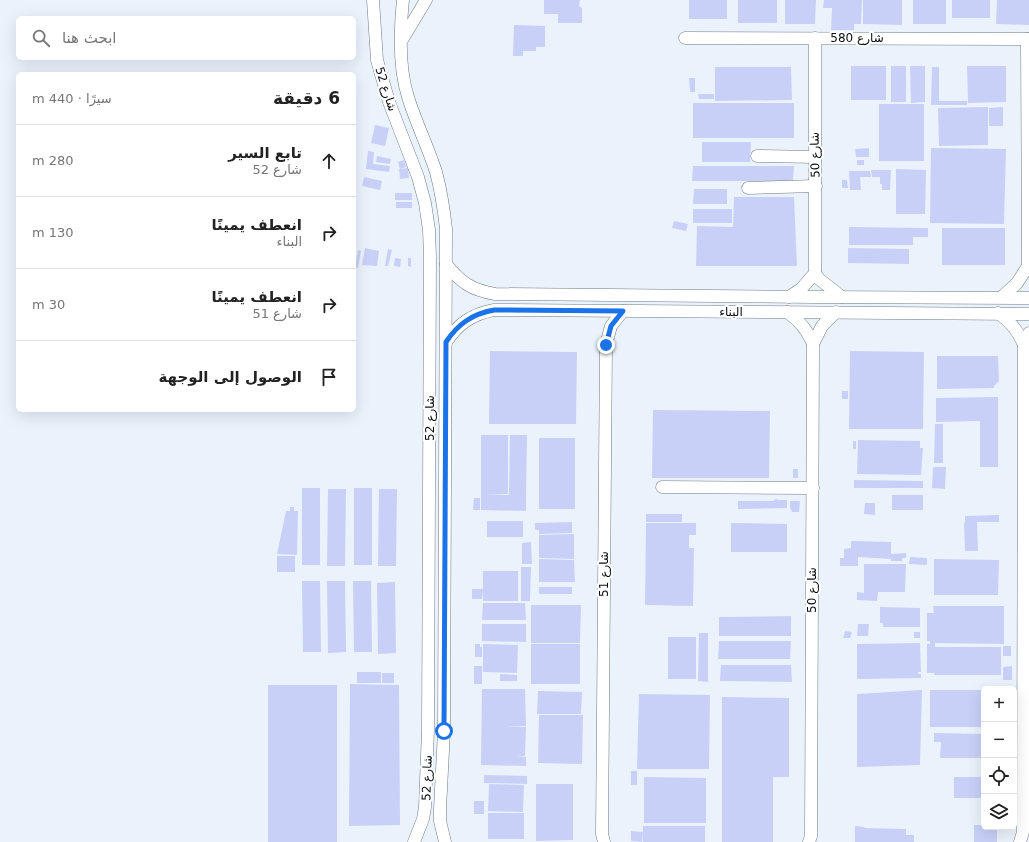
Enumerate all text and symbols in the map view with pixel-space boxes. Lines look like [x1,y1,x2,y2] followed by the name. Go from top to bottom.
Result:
[16,16,356,60] search box
[30,27,52,49] icon: search
[62,29,117,47] text: ابحث هنا
[830,31,884,46] street label: شارع 580
[371,65,400,113] street label: شارع 52
[273,88,340,108] text: 6 دقيقة
[32,91,112,106] text: سيرًا · 440 m
[808,132,823,178] street label: شارع 50
[228,144,302,162] text: تابع السير
[318,150,340,172] icon: ahead
[32,153,74,168] text: 280 m
[252,162,302,177] text: شارع 52
[211,216,302,234] text: انعطف يمينًا
[318,222,340,244] icon: right
[32,225,74,240] text: 130 m
[277,234,302,249] text: البناء
[211,288,302,306] text: انعطف يمينًا
[318,294,340,316] icon: right
[32,297,65,312] text: 30 m
[719,305,743,319] street label: البناء
[252,306,302,321] text: شارع 51
[597,336,615,354] route end
[318,366,340,388] icon: arrive
[159,368,302,386] text: الوصول إلى الوجهة
[423,395,438,441] street label: شارع 52
[597,551,612,597] street label: شارع 51
[805,567,820,613] street label: شارع 50
[981,686,1017,830] map controls
[981,686,1017,722] button: +
[435,722,453,740] route start
[981,722,1017,758] button: −
[419,755,436,801] street label: شارع 52
[981,758,1017,794] button: locate
[981,794,1017,830] button: layers

